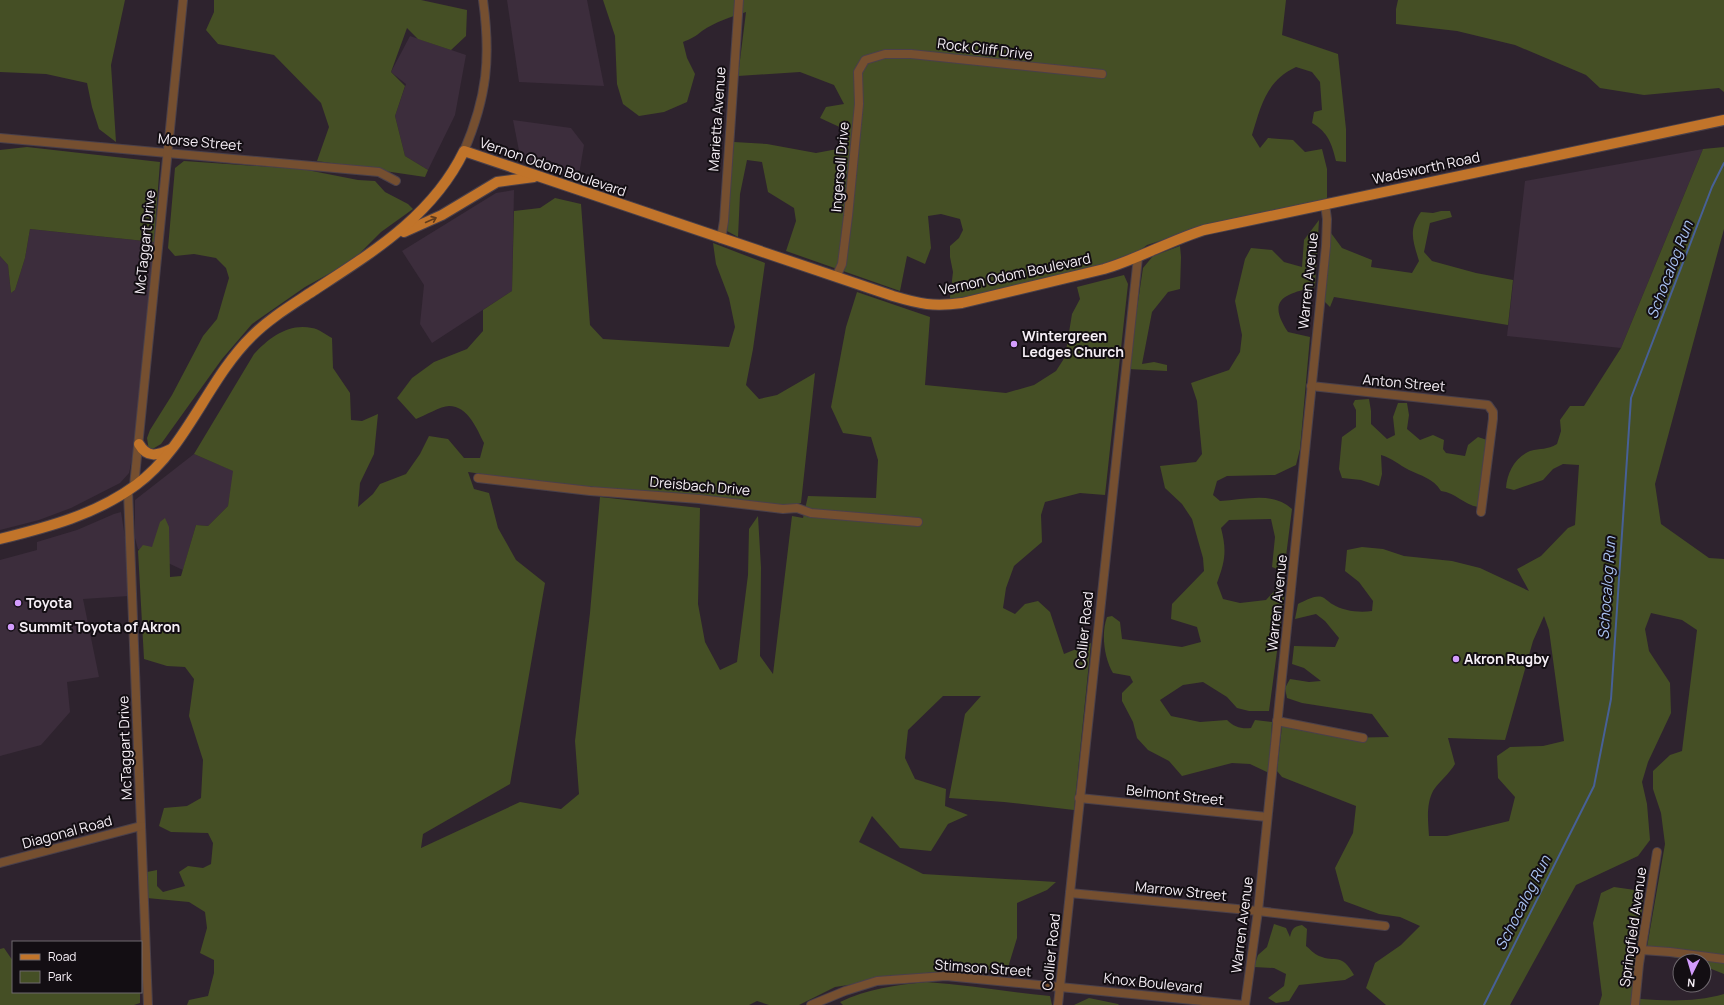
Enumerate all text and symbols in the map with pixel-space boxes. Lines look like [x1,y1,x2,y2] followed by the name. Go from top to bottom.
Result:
[936,33,1034,64] street label: Rock Cliff Drive
[703,66,730,172] street label: Marietta Avenue
[826,121,853,213] street label: Ingersoll Drive
[157,128,243,155] street label: Morse Street
[477,132,629,201] street label: Vernon Odom Boulevard
[1370,147,1481,188] street label: Wadsworth Road
[130,189,159,295] street label: McTaggart Drive
[425,216,437,223] one-way arrow
[1641,217,1698,322] water label: Schocalog Run
[1293,232,1322,330] street label: Warren Avenue
[938,248,1092,299] street label: Vernon Odom Boulevard
[1022,326,1124,361] place label: Wintergreen Ledges Church
[1009,339,1019,349] marker: Wintergreen Ledges Church
[1362,369,1447,396] street label: Anton Street
[649,472,751,499] street label: Dreisbach Drive
[1592,535,1621,640] water label: Schocalog Run
[1262,554,1291,652] street label: Warren Avenue
[1070,591,1097,669] street label: Collier Road
[26,593,72,612] place label: Toyota
[13,598,23,608] marker: Toyota
[19,617,180,636] place label: Summit Toyota of Akron
[6,622,16,632] marker: Summit Toyota of Akron
[1464,649,1549,668] place label: Akron Rugby
[1451,654,1461,664] marker: Akron Rugby
[113,696,136,801] street label: McTaggart Drive
[1125,780,1225,809] street label: Belmont Street
[20,810,114,853] street label: Diagonal Road
[1490,851,1556,954] water label: Schocalog Run
[1615,866,1650,988] street label: Springfield Avenue
[1134,876,1228,905] street label: Marrow Street
[1226,876,1257,974] street label: Warren Avenue
[1037,913,1064,991] street label: Collier Road
[12,941,142,993] legend
[48,948,76,965] text: Road
[1672,953,1712,993] north arrow
[934,955,1033,980] street label: Stimson Street
[48,968,73,985] text: Park
[1103,968,1203,997] street label: Knox Boulevard
[1686,976,1696,991] text: N

